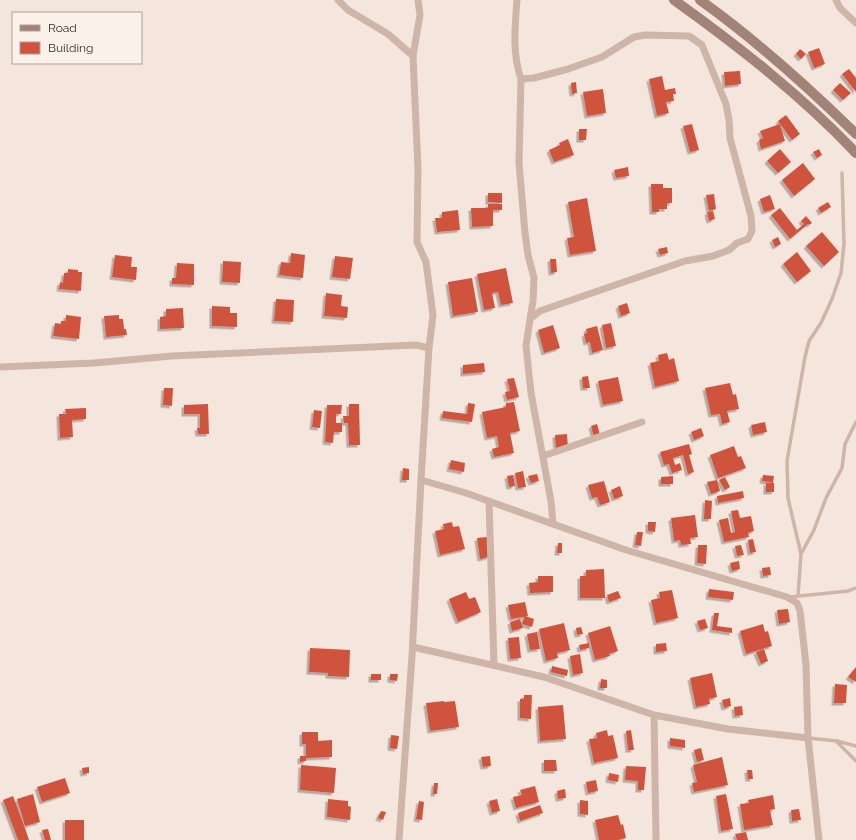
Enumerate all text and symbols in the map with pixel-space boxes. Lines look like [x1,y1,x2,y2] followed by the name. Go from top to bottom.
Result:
[12,12,142,64] legend
[48,21,77,35] text: Road
[48,41,94,55] text: Building

